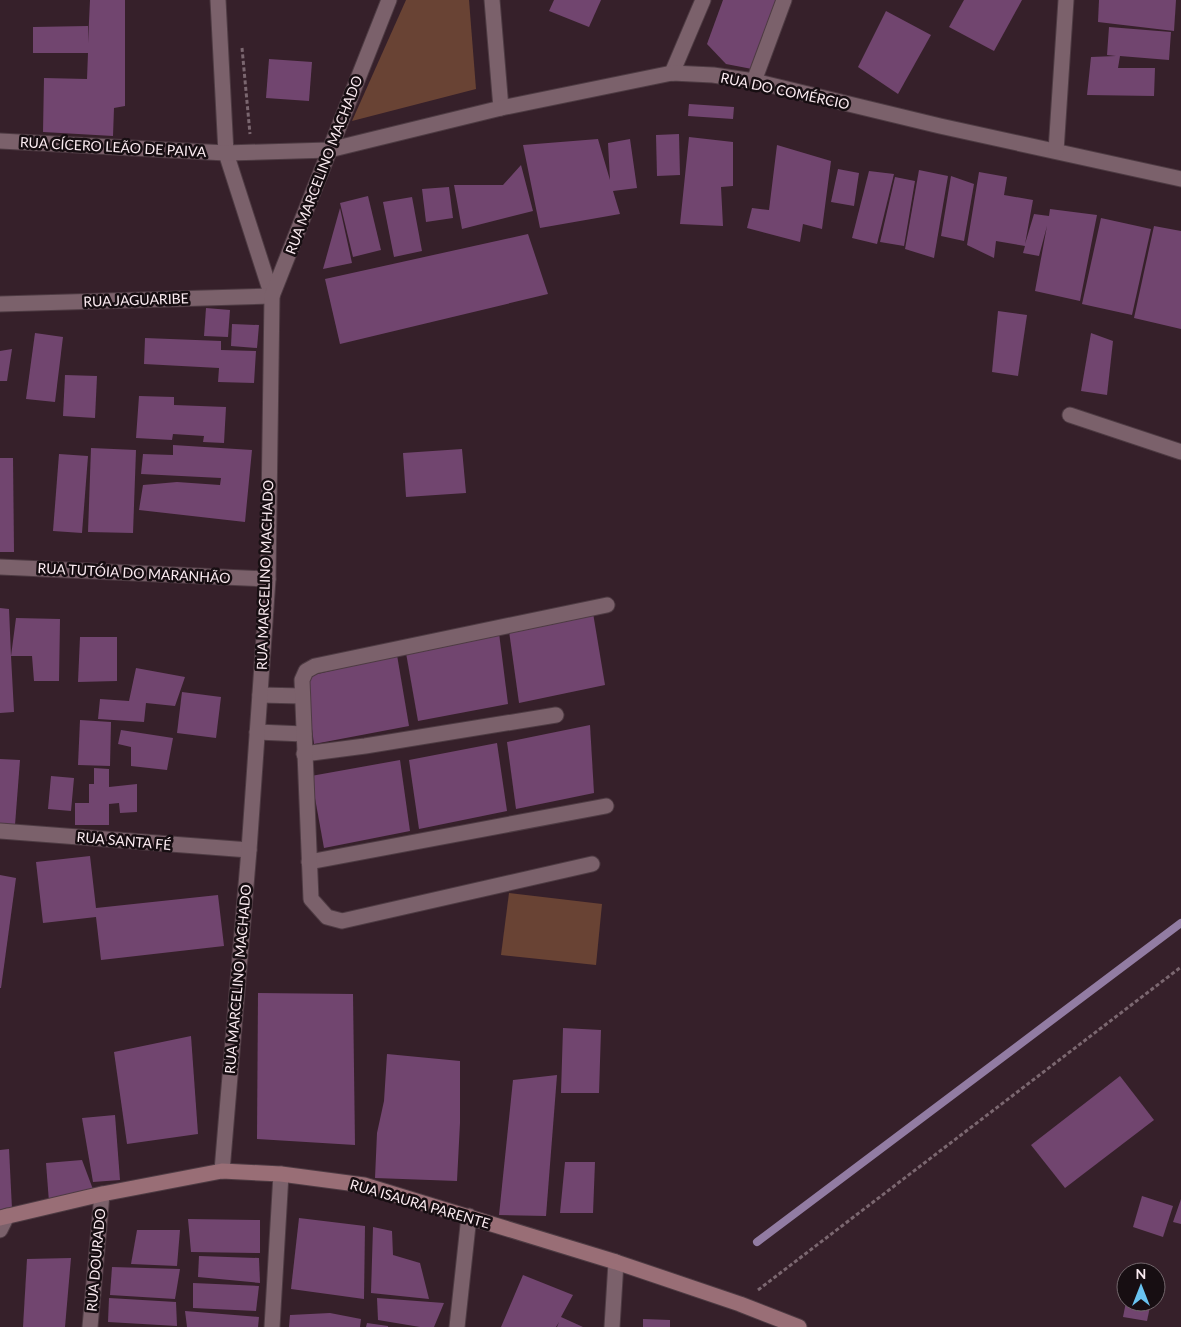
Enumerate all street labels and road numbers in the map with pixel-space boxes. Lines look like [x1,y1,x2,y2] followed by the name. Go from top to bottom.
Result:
[719,69,851,112] street label: RUA DO COMÉRCIO
[282,73,366,257] street label: RUA MARCELINO MACHADO
[19,133,207,160] street label: RUA CÍCERO LEÃO DE PAIVA
[83,289,189,310] street label: RUA JAGUARIBE
[253,480,276,670] street label: RUA MARCELINO MACHADO
[37,559,231,586] street label: RUA TUTÓIA DO MARANHÃO
[76,828,172,853] street label: RUA SANTA FÉ
[221,884,254,1074] street label: RUA MARCELINO MACHADO
[348,1175,492,1232] street label: RUA ISAURA PARENTE
[83,1208,108,1312] street label: RUA DOURADO

